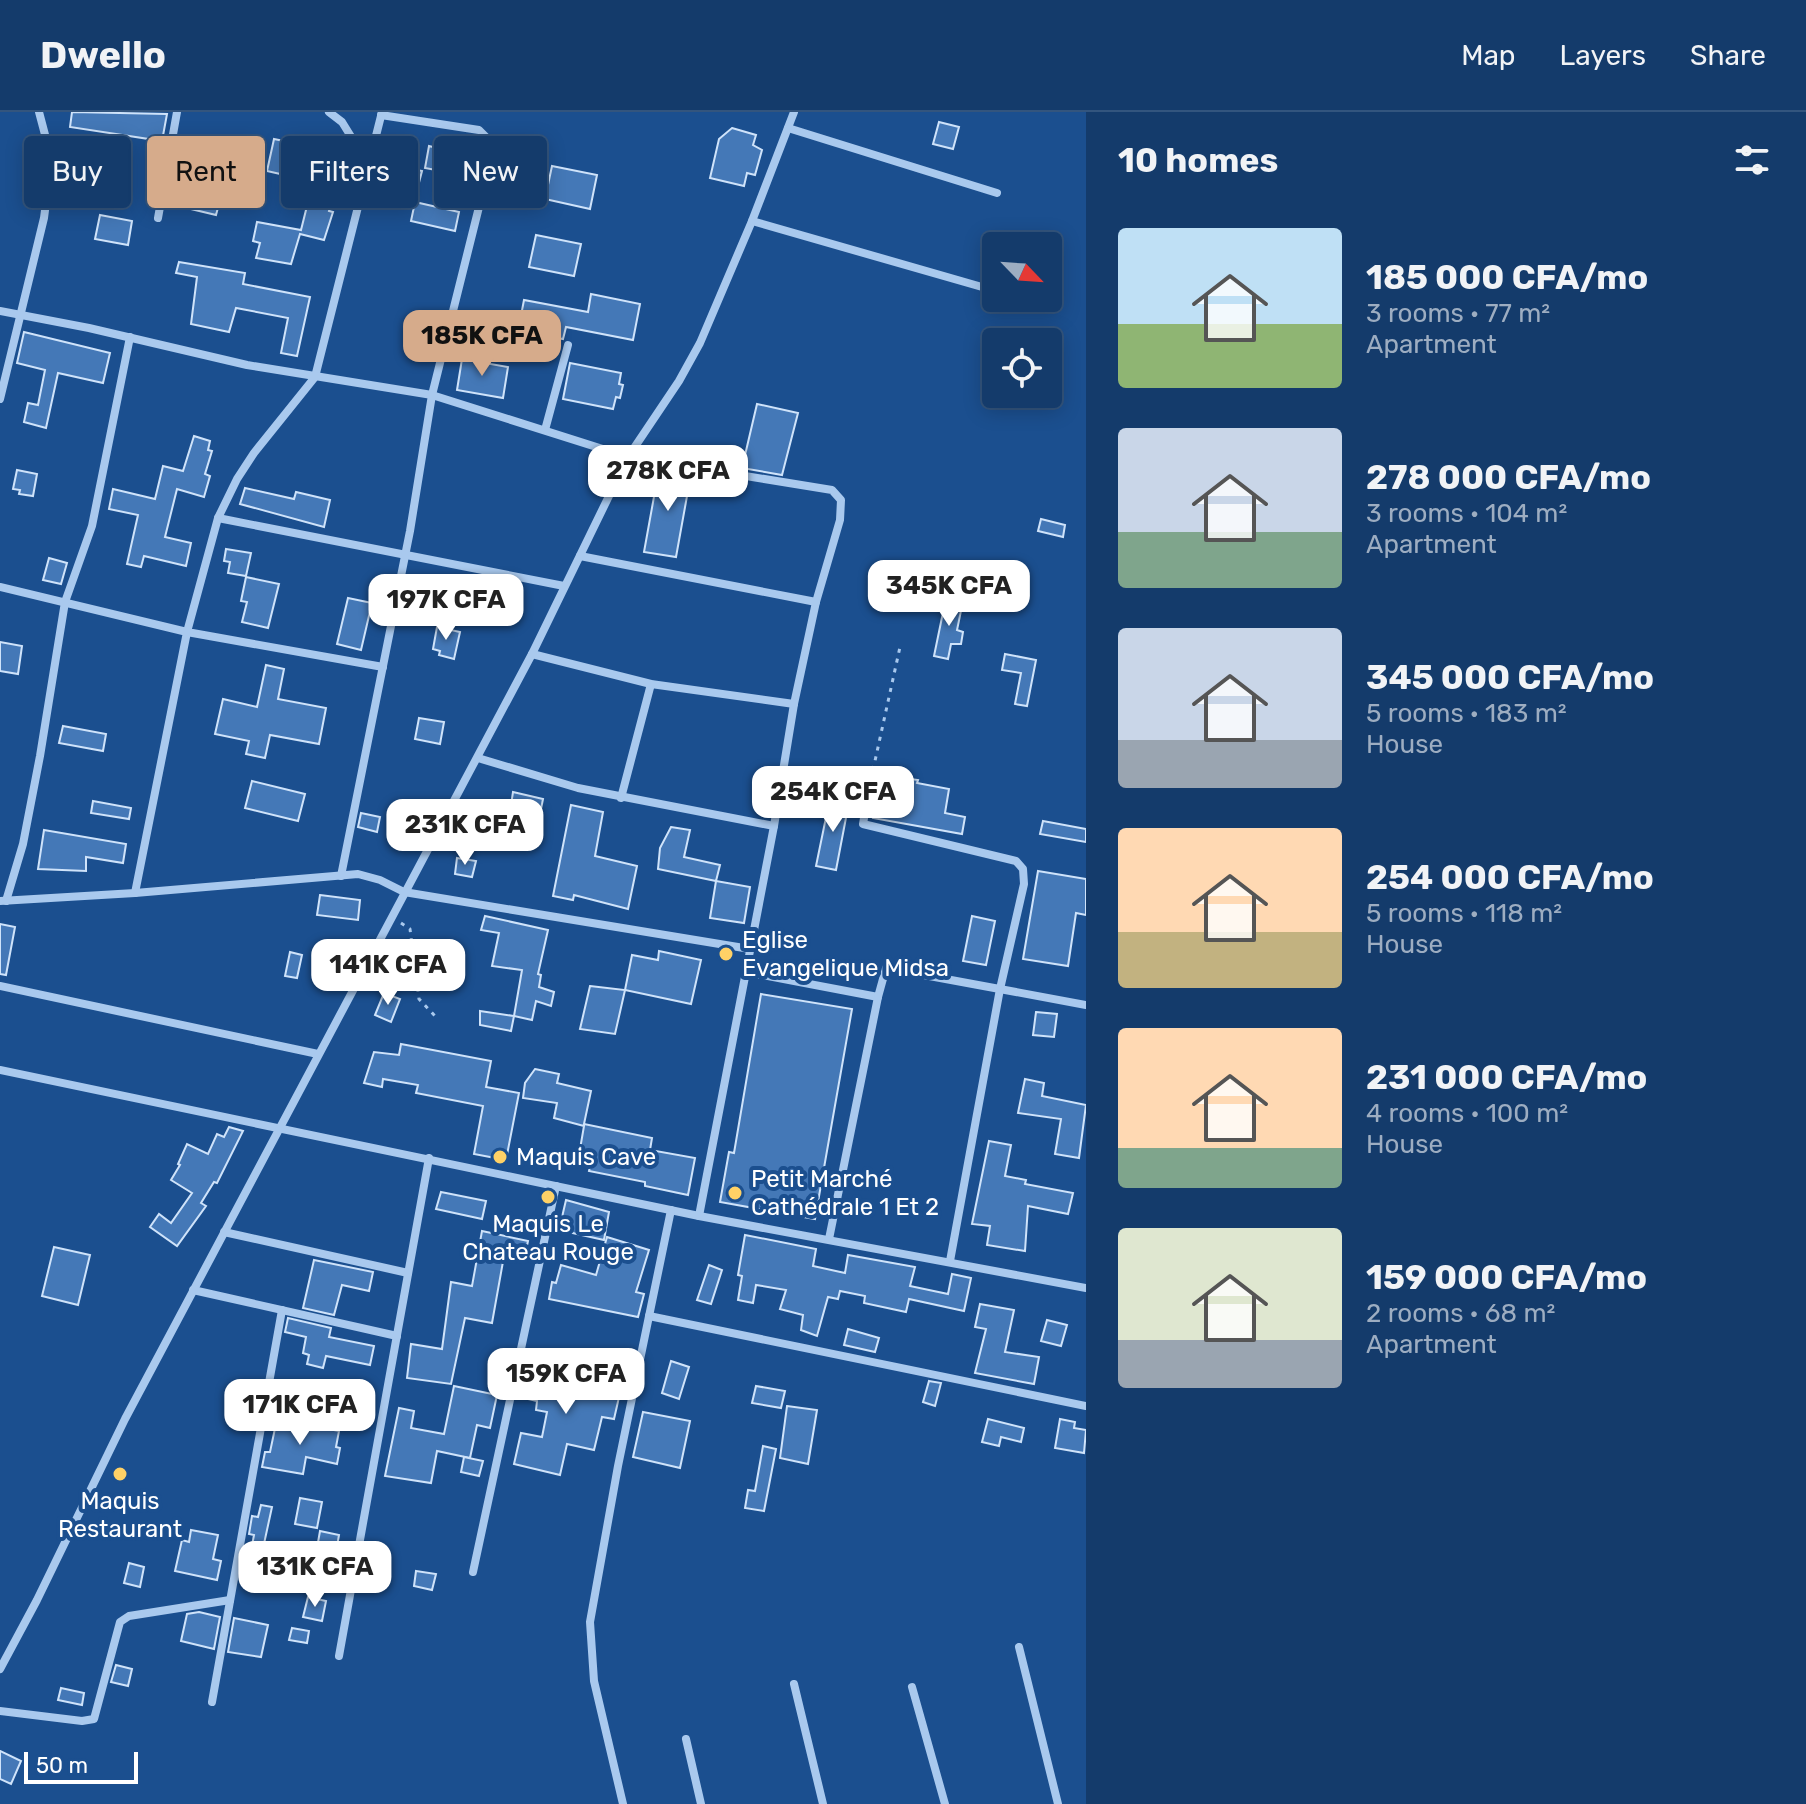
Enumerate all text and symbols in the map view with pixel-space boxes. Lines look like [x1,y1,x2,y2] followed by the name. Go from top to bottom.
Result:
[40,32,166,78] text: Dwello
[1461,39,1516,72] text: Map
[1560,39,1646,72] text: Layers
[1690,39,1766,72] text: Share
[24,136,131,208] chip: Buy
[147,136,265,208] chip: Rent
[281,136,418,208] chip: Filters
[434,136,547,208] chip: New
[1730,138,1774,182] icon: filters
[1118,140,1278,181] text: 10 homes
[982,232,1062,312] north arrow
[982,232,1062,408] map controls
[1366,257,1648,298] text: 185 000 CFA/mo
[1182,260,1278,356] icon: home
[1366,298,1550,329] text: 3 rooms · 77 m²
[399,310,565,378] pin: 185K CFA
[421,320,543,351] text: 185K CFA
[982,328,1062,408] button: locate
[1366,329,1497,360] text: Apartment
[585,445,751,513] pin: 278K CFA
[606,455,730,486] text: 278K CFA
[1366,457,1651,498] text: 278 000 CFA/mo
[1182,460,1278,556] icon: home
[1366,498,1567,529] text: 3 rooms · 104 m²
[1366,529,1497,560] text: Apartment
[866,560,1032,628] pin: 345K CFA
[886,570,1012,601] text: 345K CFA
[363,574,529,642] pin: 197K CFA
[386,584,506,615] text: 197K CFA
[1366,657,1654,698] text: 345 000 CFA/mo
[1182,660,1278,756] icon: home
[1366,698,1567,729] text: 5 rooms · 183 m²
[1366,729,1443,760] text: House
[750,766,916,834] pin: 254K CFA
[770,776,896,807] text: 254K CFA
[382,799,548,867] pin: 231K CFA
[404,809,526,840] text: 231K CFA
[1366,857,1654,898] text: 254 000 CFA/mo
[1182,860,1278,956] icon: home
[1366,898,1562,929] text: 5 rooms · 118 m²
[742,926,949,982] place label: Eglise Evangelique Midsa
[1366,929,1443,960] text: House
[305,939,471,1007] pin: 141K CFA
[717,945,735,963] marker: Eglise Evangelique Midsa
[329,949,447,980] text: 141K CFA
[1366,1057,1647,1098] text: 231 000 CFA/mo
[1182,1060,1278,1156] icon: home
[1366,1098,1568,1129] text: 4 rooms · 100 m²
[1366,1129,1443,1160] text: House
[516,1143,656,1171] place label: Maquis Cave
[491,1148,509,1166] marker: Maquis Cave
[751,1165,939,1221] place label: Petit Marché Cathédrale 1 Et 2
[726,1184,744,1202] marker: Petit Marché Cathédrale 1 Et 2
[539,1188,557,1206] marker: Maquis Le Chateau Rouge
[462,1210,634,1266] place label: Maquis Le Chateau Rouge
[1366,1257,1647,1298] text: 159 000 CFA/mo
[1182,1260,1278,1356] icon: home
[1366,1298,1555,1329] text: 2 rooms · 68 m²
[1366,1329,1497,1360] text: Apartment
[483,1348,649,1416] pin: 159K CFA
[506,1358,626,1389] text: 159K CFA
[217,1379,383,1447] pin: 171K CFA
[242,1389,358,1420] text: 171K CFA
[111,1465,129,1483] marker: Maquis Restaurant
[58,1487,182,1543] place label: Maquis Restaurant
[232,1541,398,1609] pin: 131K CFA
[256,1551,374,1582] text: 131K CFA
[24,1748,138,1784] scale bar
[36,1752,88,1779] text: 50 m

